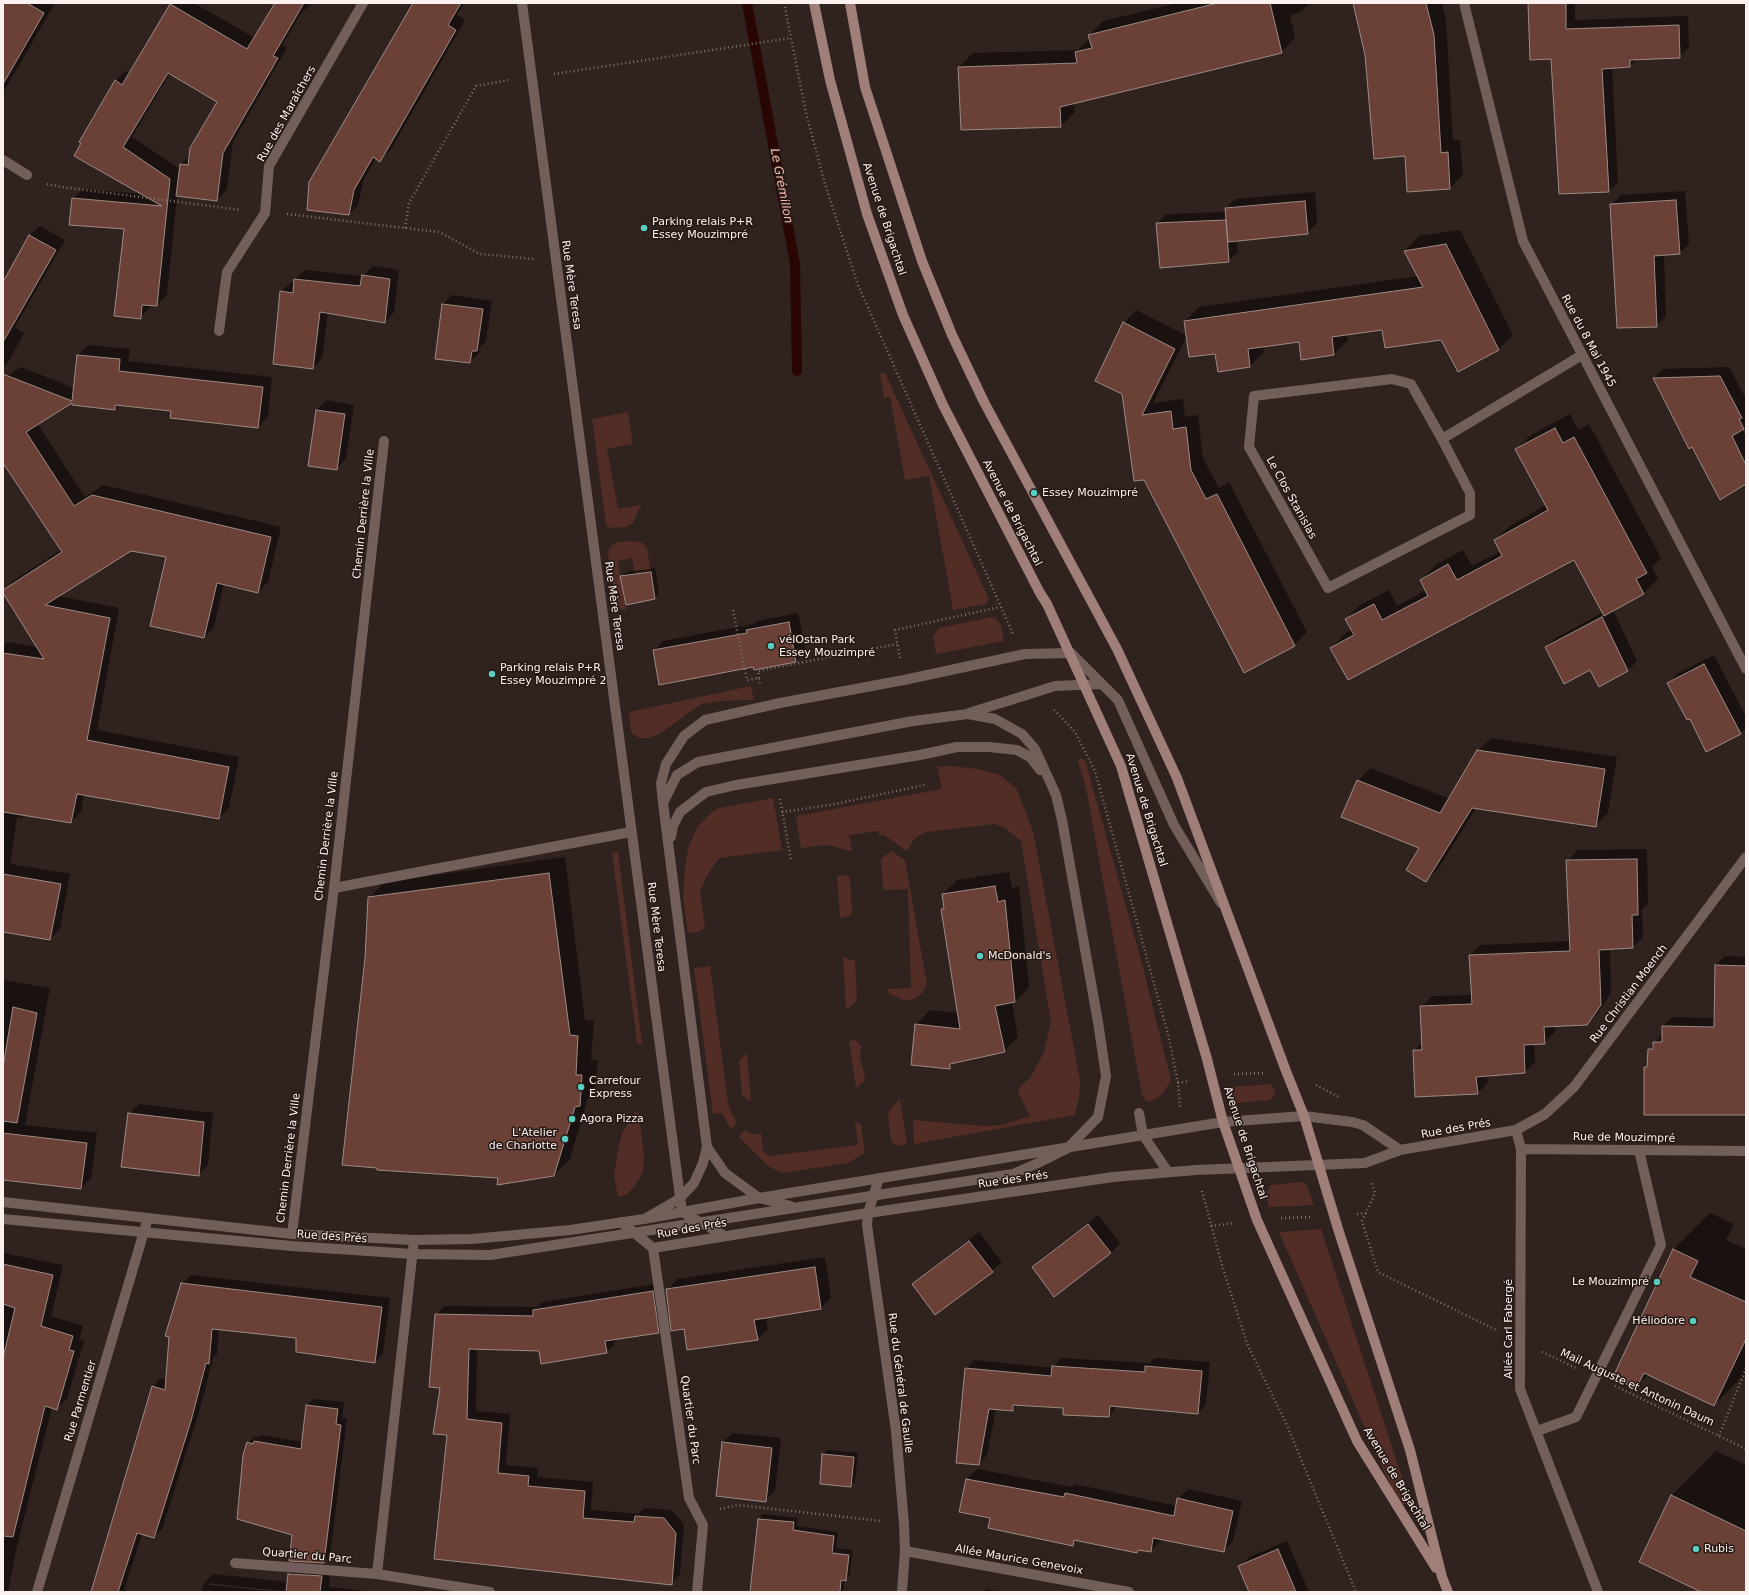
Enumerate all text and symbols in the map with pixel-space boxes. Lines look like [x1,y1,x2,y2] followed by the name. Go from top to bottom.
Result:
[255,64,319,164] street label: Rue des Maraîchers
[767,147,795,225] water label: Le Grémillon
[860,161,908,277] street label: Avenue de Brigachtal
[652,215,753,241] place label: Parking relais P+R Essey Mouzimpré
[639,223,649,233] marker: Parking relais P+R Essey Mouzimpré
[558,239,584,331] street label: Rue Mère Teresa
[1558,292,1618,390] street label: Rue du 8 Mai 1945
[351,448,377,580] street label: Chemin Derrière la Ville
[1263,454,1319,542] street label: Le Clos Stanislas
[979,458,1045,568] street label: Avenue de Brigachtal
[1042,486,1138,500] place label: Essey Mouzimpré
[1029,488,1039,498] marker: Essey Mouzimpré
[601,560,627,652] street label: Rue Mère Teresa
[779,633,875,659] place label: vélOstan Park Essey Mouzimpré
[766,641,776,651] marker: vélOstan Park Essey Mouzimpré
[500,661,606,687] place label: Parking relais P+R Essey Mouzimpré 2
[487,669,497,679] marker: Parking relais P+R Essey Mouzimpré 2
[1122,752,1170,868] street label: Avenue de Brigachtal
[312,770,342,902] street label: Chemin Derrière la Ville
[644,881,668,973] street label: Rue Mère Teresa
[1588,942,1670,1046] street label: Rue Christian Moench
[988,949,1051,963] place label: McDonald's
[975,951,985,961] marker: McDonald's
[589,1074,641,1100] place label: Carrefour Express
[576,1082,586,1092] marker: Carrefour Express
[1221,1085,1269,1201] street label: Avenue de Brigachtal
[274,1092,304,1224] street label: Chemin Derrière la Ville
[580,1112,644,1126] place label: Agora Pizza
[567,1114,577,1124] marker: Agora Pizza
[1420,1116,1492,1142] street label: Rue des Prés
[489,1126,557,1152] place label: L'Atelier de Charlotte
[1573,1131,1675,1145] street label: Rue de Mouzimpré
[560,1134,570,1144] marker: L'Atelier de Charlotte
[977,1169,1049,1191] street label: Rue des Prés
[656,1216,728,1242] street label: Rue des Prés
[296,1228,368,1246] street label: Rue des Prés
[1572,1275,1649,1289] place label: Le Mouzimpré
[1652,1277,1662,1287] marker: Le Mouzimpré
[1502,1279,1516,1379] street label: Allée Carl Fabergé
[885,1312,915,1454] street label: Rue du Général de Gaulle
[1632,1314,1685,1328] place label: Héliodore
[1688,1316,1698,1326] marker: Héliodore
[1558,1346,1716,1430] street label: Mail Auguste et Antonin Daum
[62,1359,100,1443] street label: Rue Parmentier
[677,1375,703,1465] street label: Quartier du Parc
[1360,1425,1432,1533] street label: Avenue de Brigachtal
[954,1542,1084,1578] street label: Allée Maurice Genevoix
[1704,1542,1734,1556] place label: Rubis
[1691,1544,1701,1554] marker: Rubis
[262,1546,352,1566] street label: Quartier du Parc

